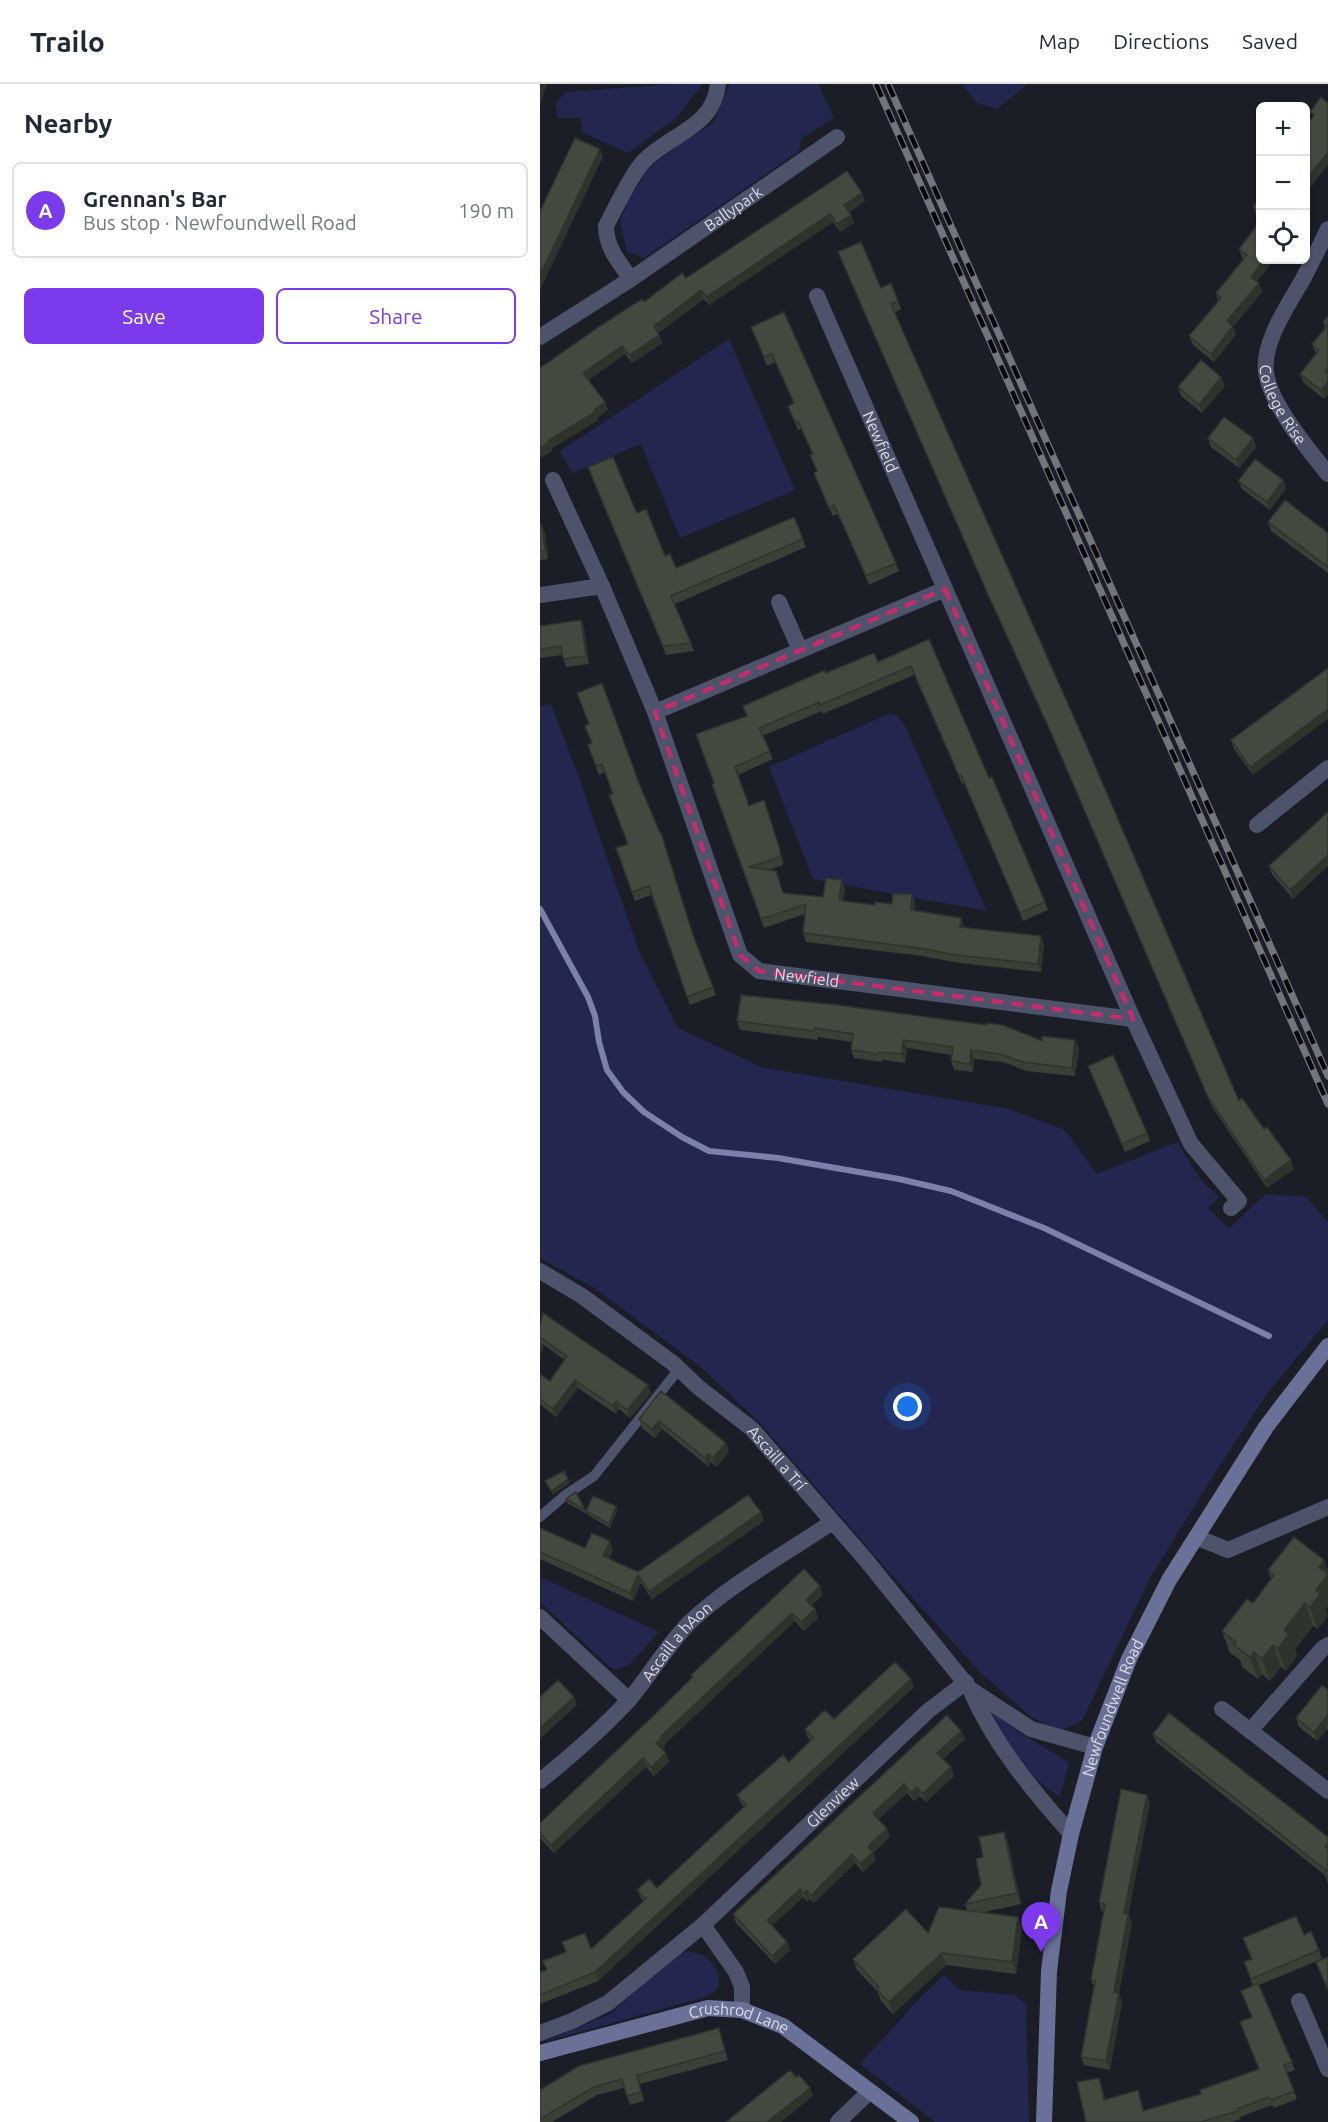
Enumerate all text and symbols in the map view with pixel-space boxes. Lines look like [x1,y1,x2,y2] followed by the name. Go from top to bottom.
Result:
[30,26,105,57] text: Trailo
[1039,29,1080,53] text: Map
[1113,29,1209,53] text: Directions
[1242,29,1298,53] text: Saved
[1256,102,1310,264] map controls
[1256,102,1310,156] button: +
[24,109,112,138] text: Nearby
[1256,156,1310,210] button: −
[701,182,766,235] street label: Ballypark
[83,186,227,211] text: Grennan's Bar
[38,199,53,222] text: A
[458,199,514,222] text: 190 m
[1256,210,1310,264] button: locate
[83,211,357,234] text: Bus stop · Newfoundwell Road
[24,288,264,344] button: Save
[276,288,516,344] button: Share
[1256,364,1310,448] street label: College Rise
[859,408,902,475] street label: Newfield
[773,964,840,990] street label: Newfield
[893,1392,922,1421] your location
[744,1422,811,1494] street label: Ascaill a Trí
[638,1598,715,1685] street label: Ascaill a hAon
[1078,1636,1147,1779] street label: Newfoundwell Road
[802,1772,863,1831] street label: Glenview
[1022,1902,1060,1952] pin: A
[686,1999,793,2037] street label: Crushrod Lane

